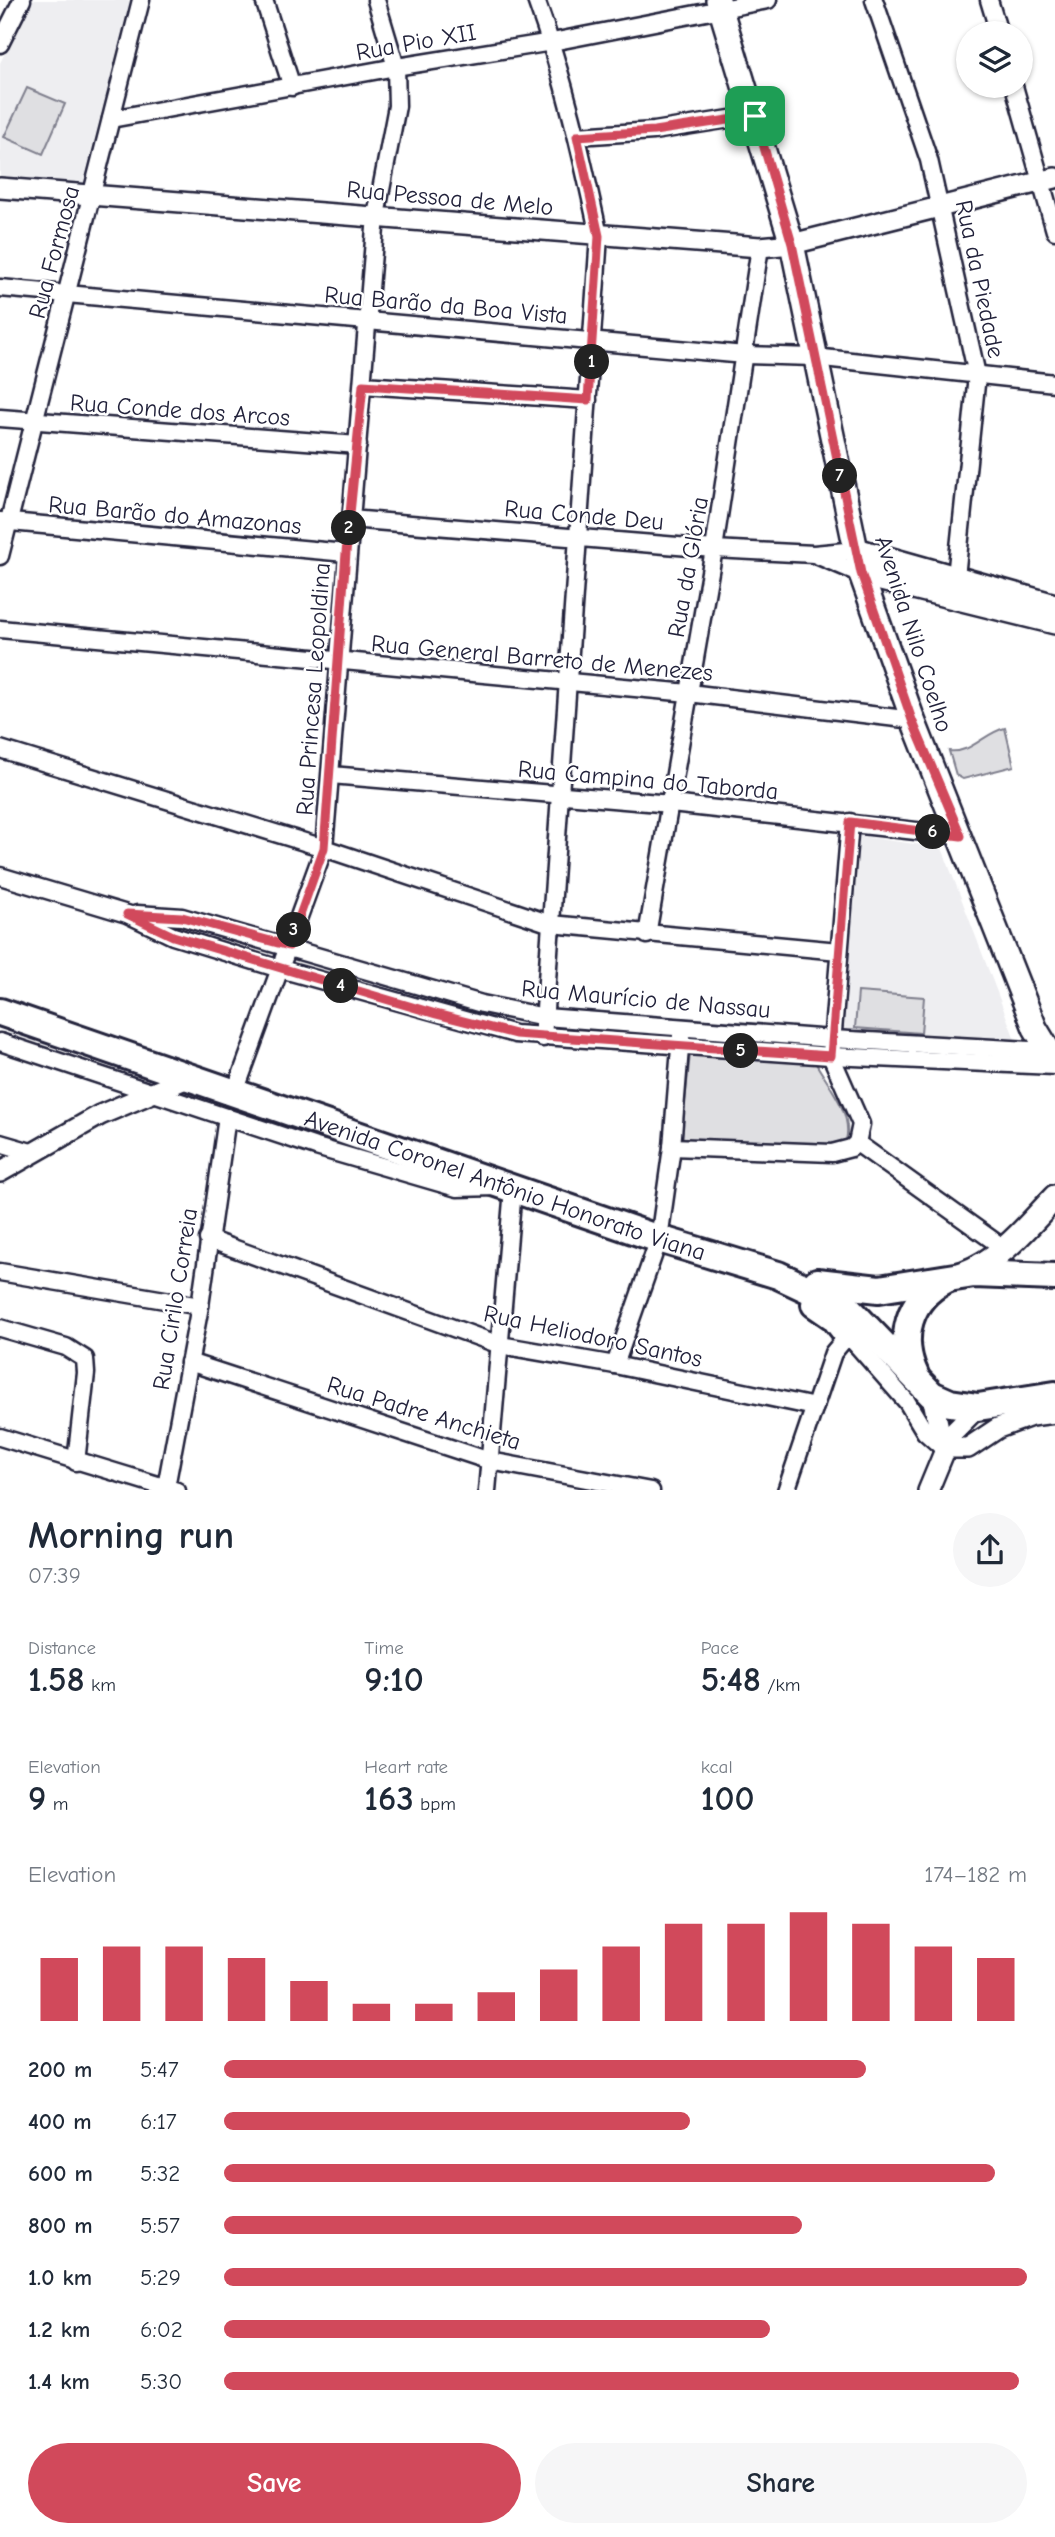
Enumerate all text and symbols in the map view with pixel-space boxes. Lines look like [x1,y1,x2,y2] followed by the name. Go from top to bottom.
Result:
[354,18,478,66] street label: Rua Pio XII
[956,21,1033,98] map controls
[956,21,1033,98] button: layers
[725,86,785,146] pin
[736,97,774,135] icon: arrive
[346,175,554,221] street label: Rua Pessoa de Melo
[23,183,85,321] street label: Rua Formosa
[950,197,1010,361] street label: Rua da Piedade
[323,280,569,330] street label: Rua Barão da Boa Vista
[574,344,610,380] pin: 1
[588,350,595,372] text: 1
[69,388,291,432] street label: Rua Conde dos Arcos
[822,458,858,494] pin: 7
[835,464,844,486] text: 7
[47,490,303,540] street label: Rua Barão do Amazonas
[503,494,665,536] street label: Rua Conde Deu
[662,494,714,640] street label: Rua da Glória
[332,510,366,546] pin: 2
[344,516,353,538] text: 2
[869,532,959,736] street label: Avenida Nilo Coelho
[290,562,336,816] street label: Rua Princesa Leopoldina
[370,629,714,687] street label: Rua General Barreto de Menezes
[517,755,779,805] street label: Rua Campina do Taborda
[916,814,950,850] pin: 6
[928,820,937,842] text: 6
[276,912,312,948] pin: 3
[289,918,298,940] text: 3
[324,968,358,1004] pin: 4
[336,974,345,996] text: 4
[520,974,772,1024] street label: Rua Maurício de Nassau
[724,1034,758,1068] pin: 5
[735,1039,746,1061] text: 5
[301,1104,709,1266] street label: Avenida Coronel Antônio Honorato Viana
[147,1206,203,1392] street label: Rua Cirilo Correia
[481,1299,705,1373] street label: Rua Heliodoro Santos
[324,1370,524,1456] street label: Rua Padre Anchieta
[953,1513,1027,1587] button: share
[28,1514,234,1558] text: Morning run
[28,1562,81,1589] text: 07:39
[28,1637,96,1659] text: Distance
[364,1637,404,1659] text: Time
[701,1637,739,1659] text: Pace
[28,1659,85,1700] text: 1.58
[364,1659,424,1700] text: 9:10
[701,1659,761,1700] text: 5:48
[85,1674,116,1696] text: km
[761,1674,800,1696] text: /km
[28,1756,101,1778] text: Elevation
[364,1756,448,1778] text: Heart rate
[701,1756,733,1778] text: kcal
[28,1778,46,1819] text: 9
[364,1778,414,1819] text: 163
[701,1778,754,1819] text: 100
[46,1793,68,1815] text: m
[414,1793,456,1815] text: bpm
[28,1861,116,1888] text: Elevation
[924,1861,1027,1888] text: 174–182 m
[28,2056,92,2083] text: 200 m
[140,2056,179,2083] text: 5:47
[28,2108,92,2135] text: 400 m
[140,2108,177,2135] text: 6:17
[28,2160,93,2187] text: 600 m
[140,2160,180,2187] text: 5:32
[28,2212,93,2239] text: 800 m
[140,2212,180,2239] text: 5:57
[28,2264,92,2291] text: 1.0 km
[140,2264,181,2291] text: 5:29
[28,2316,90,2343] text: 1.2 km
[140,2316,183,2343] text: 6:02
[28,2368,90,2395] text: 1.4 km
[140,2368,182,2395] text: 5:30
[28,2443,521,2523] button: Save
[535,2443,1027,2523] button: Share

